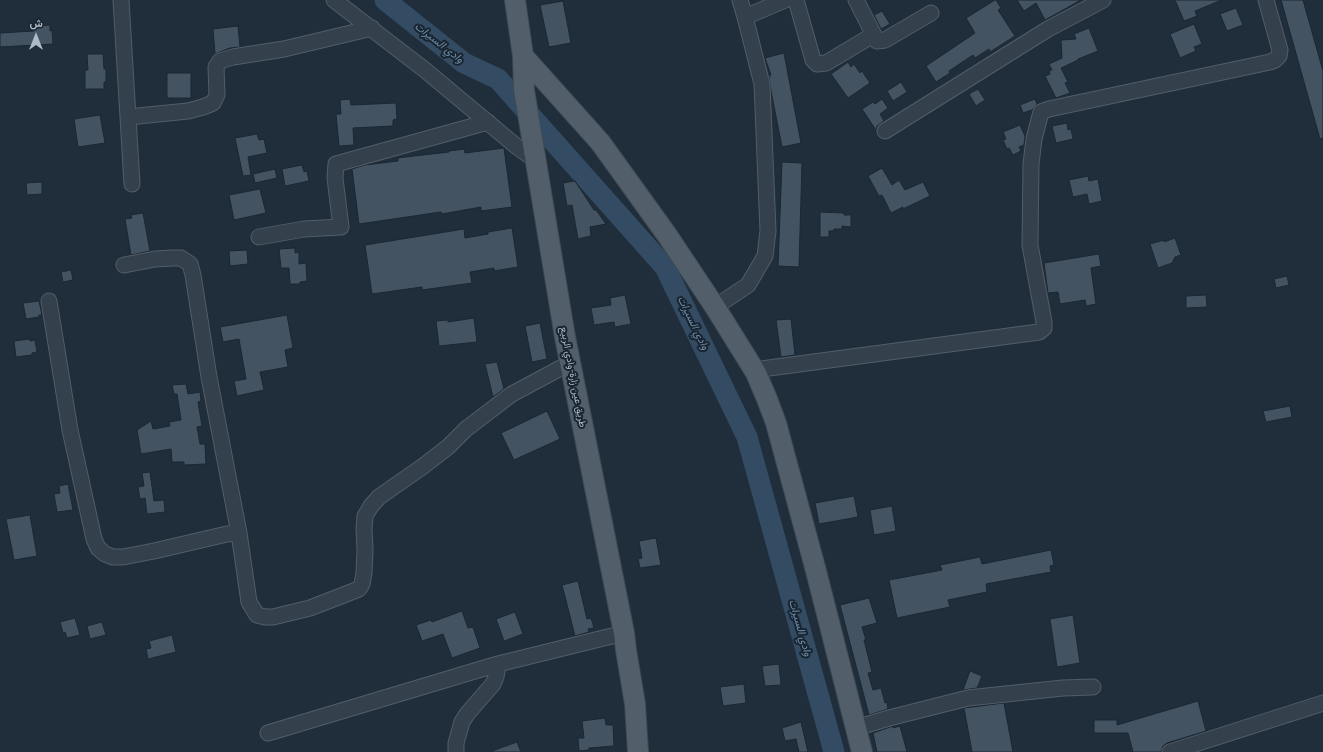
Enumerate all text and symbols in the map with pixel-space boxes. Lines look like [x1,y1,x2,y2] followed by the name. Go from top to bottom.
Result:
[16,16,56,56] north arrow
[29,17,43,30] text: ش
[412,20,466,66] water label: وادي السيرات
[674,294,712,352] water label: وادي السيرات
[557,326,589,428] street label: طريق عين زارة-وادي الربيع
[786,598,814,658] water label: وادي السيرات

